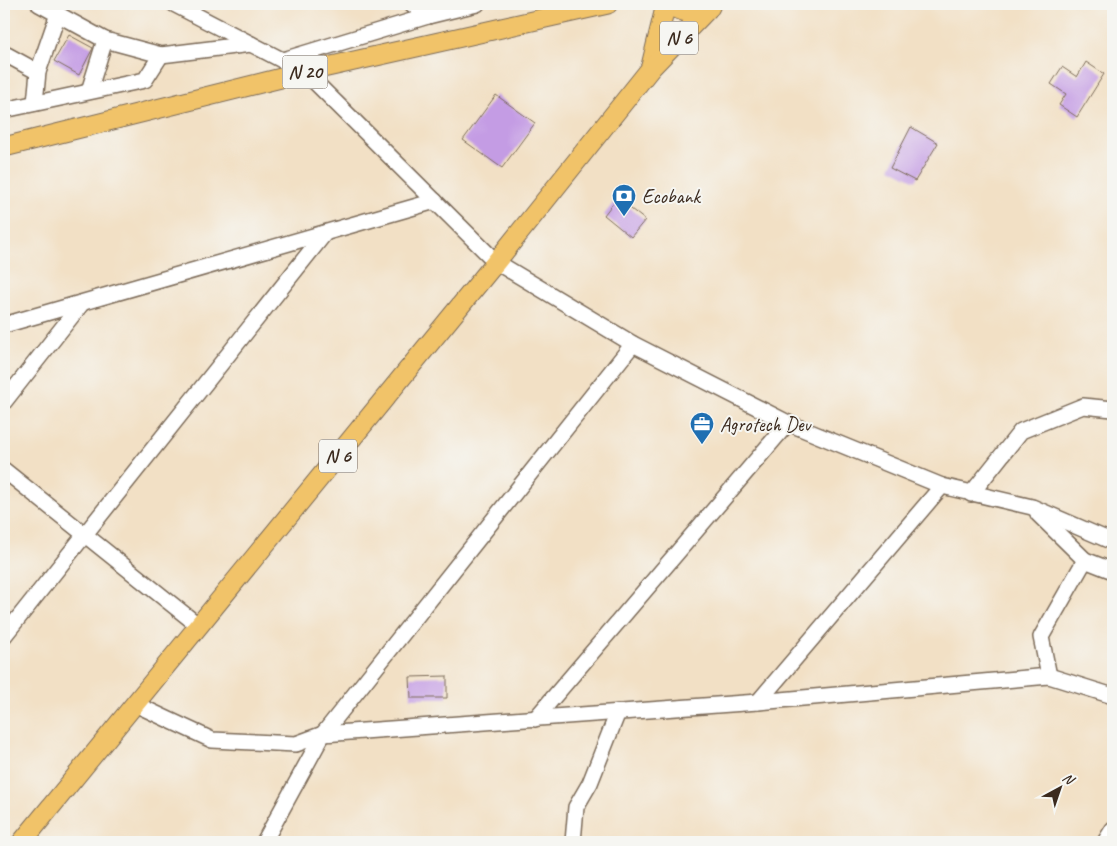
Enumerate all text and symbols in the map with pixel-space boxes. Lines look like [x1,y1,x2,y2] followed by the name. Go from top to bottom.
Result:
[660,22,698,54] road number: N 6
[282,56,328,88] road number: N 20
[611,183,637,217] bank icon: Ecobank
[642,184,701,209] place label: Ecobank
[689,411,715,445] office icon: Agrotech Dev
[720,412,813,437] place label: Agrotech Dev
[319,440,357,472] road number: N 6
[1034,764,1084,814] north arrow
[1059,769,1079,789] text: N

